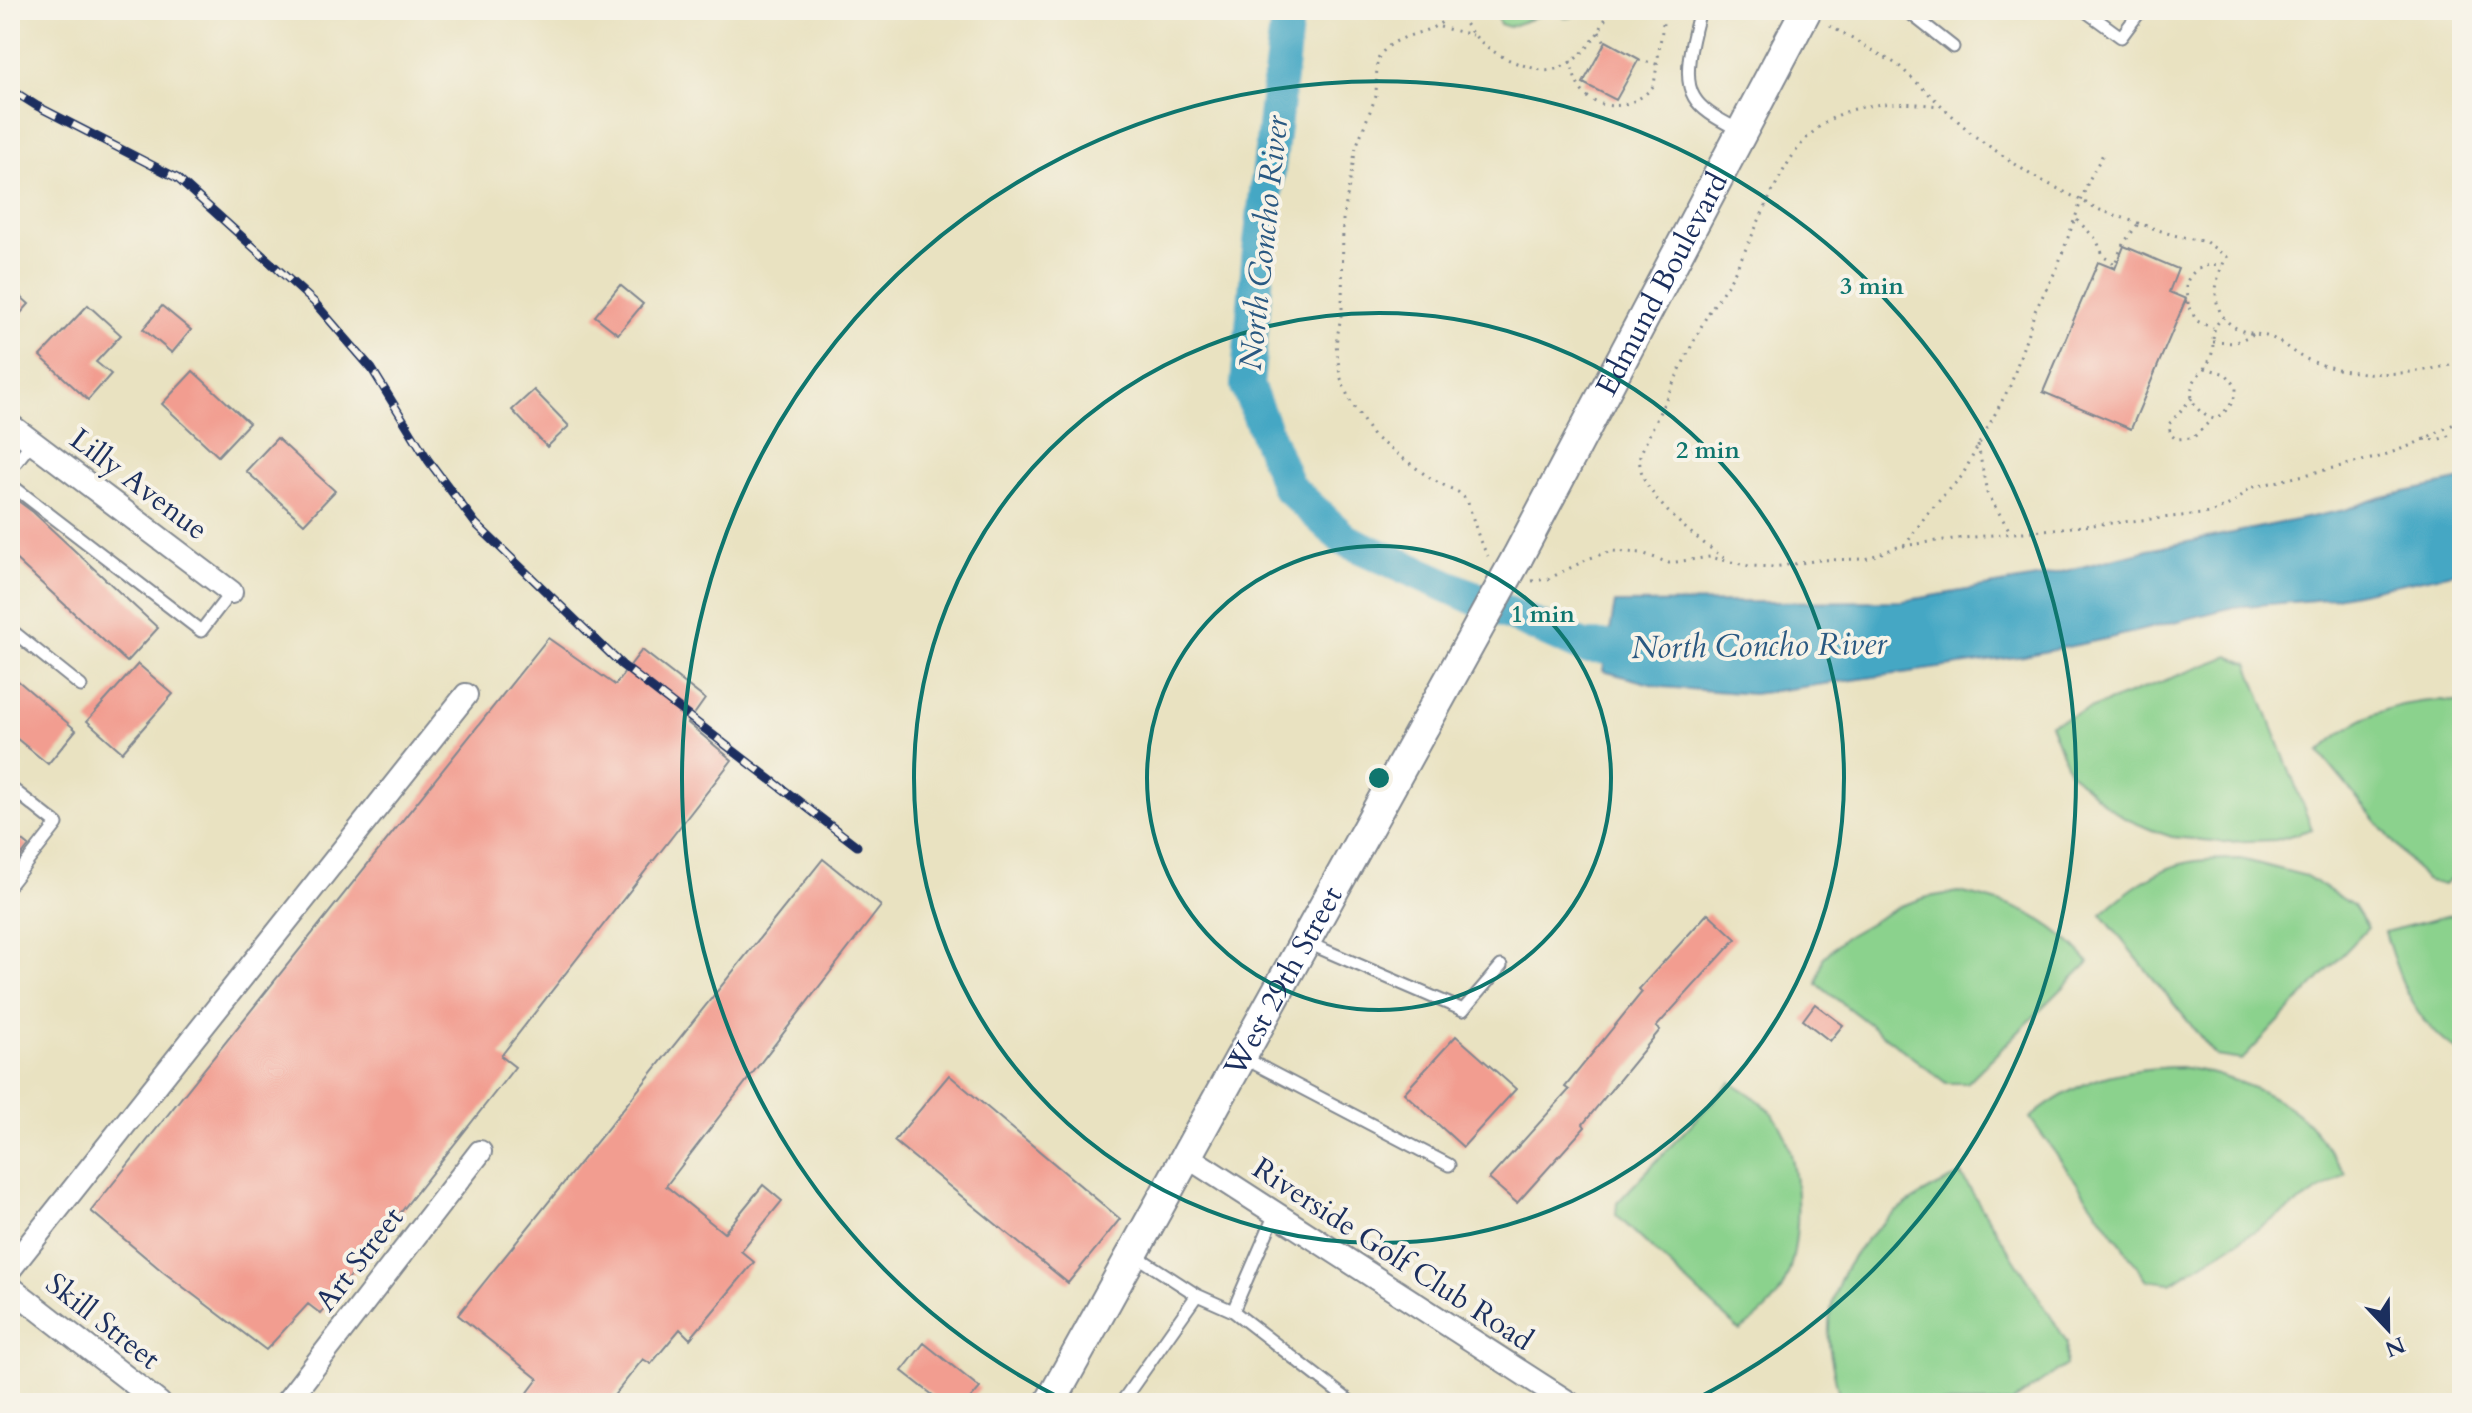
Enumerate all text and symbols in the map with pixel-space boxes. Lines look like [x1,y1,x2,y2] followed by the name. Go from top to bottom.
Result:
[1229,112,1299,372] water label: North Concho River
[1586,165,1738,403] street label: Edmund Boulevard
[1840,270,1905,303] text: 3 min
[61,419,216,550] street label: Lilly Avenue
[1676,434,1741,467] text: 2 min
[1511,598,1576,631] text: 1 min
[1631,622,1889,670] water label: North Concho River
[1365,764,1393,792] centre of rings
[1214,878,1353,1085] street label: West 29th Street
[1244,1148,1541,1361] street label: Riverside Golf Club Road
[306,1198,413,1320] street label: Art Street
[37,1264,169,1379] street label: Skill Street
[2348,1289,2428,1369] north arrow
[2381,1329,2410,1364] text: N

